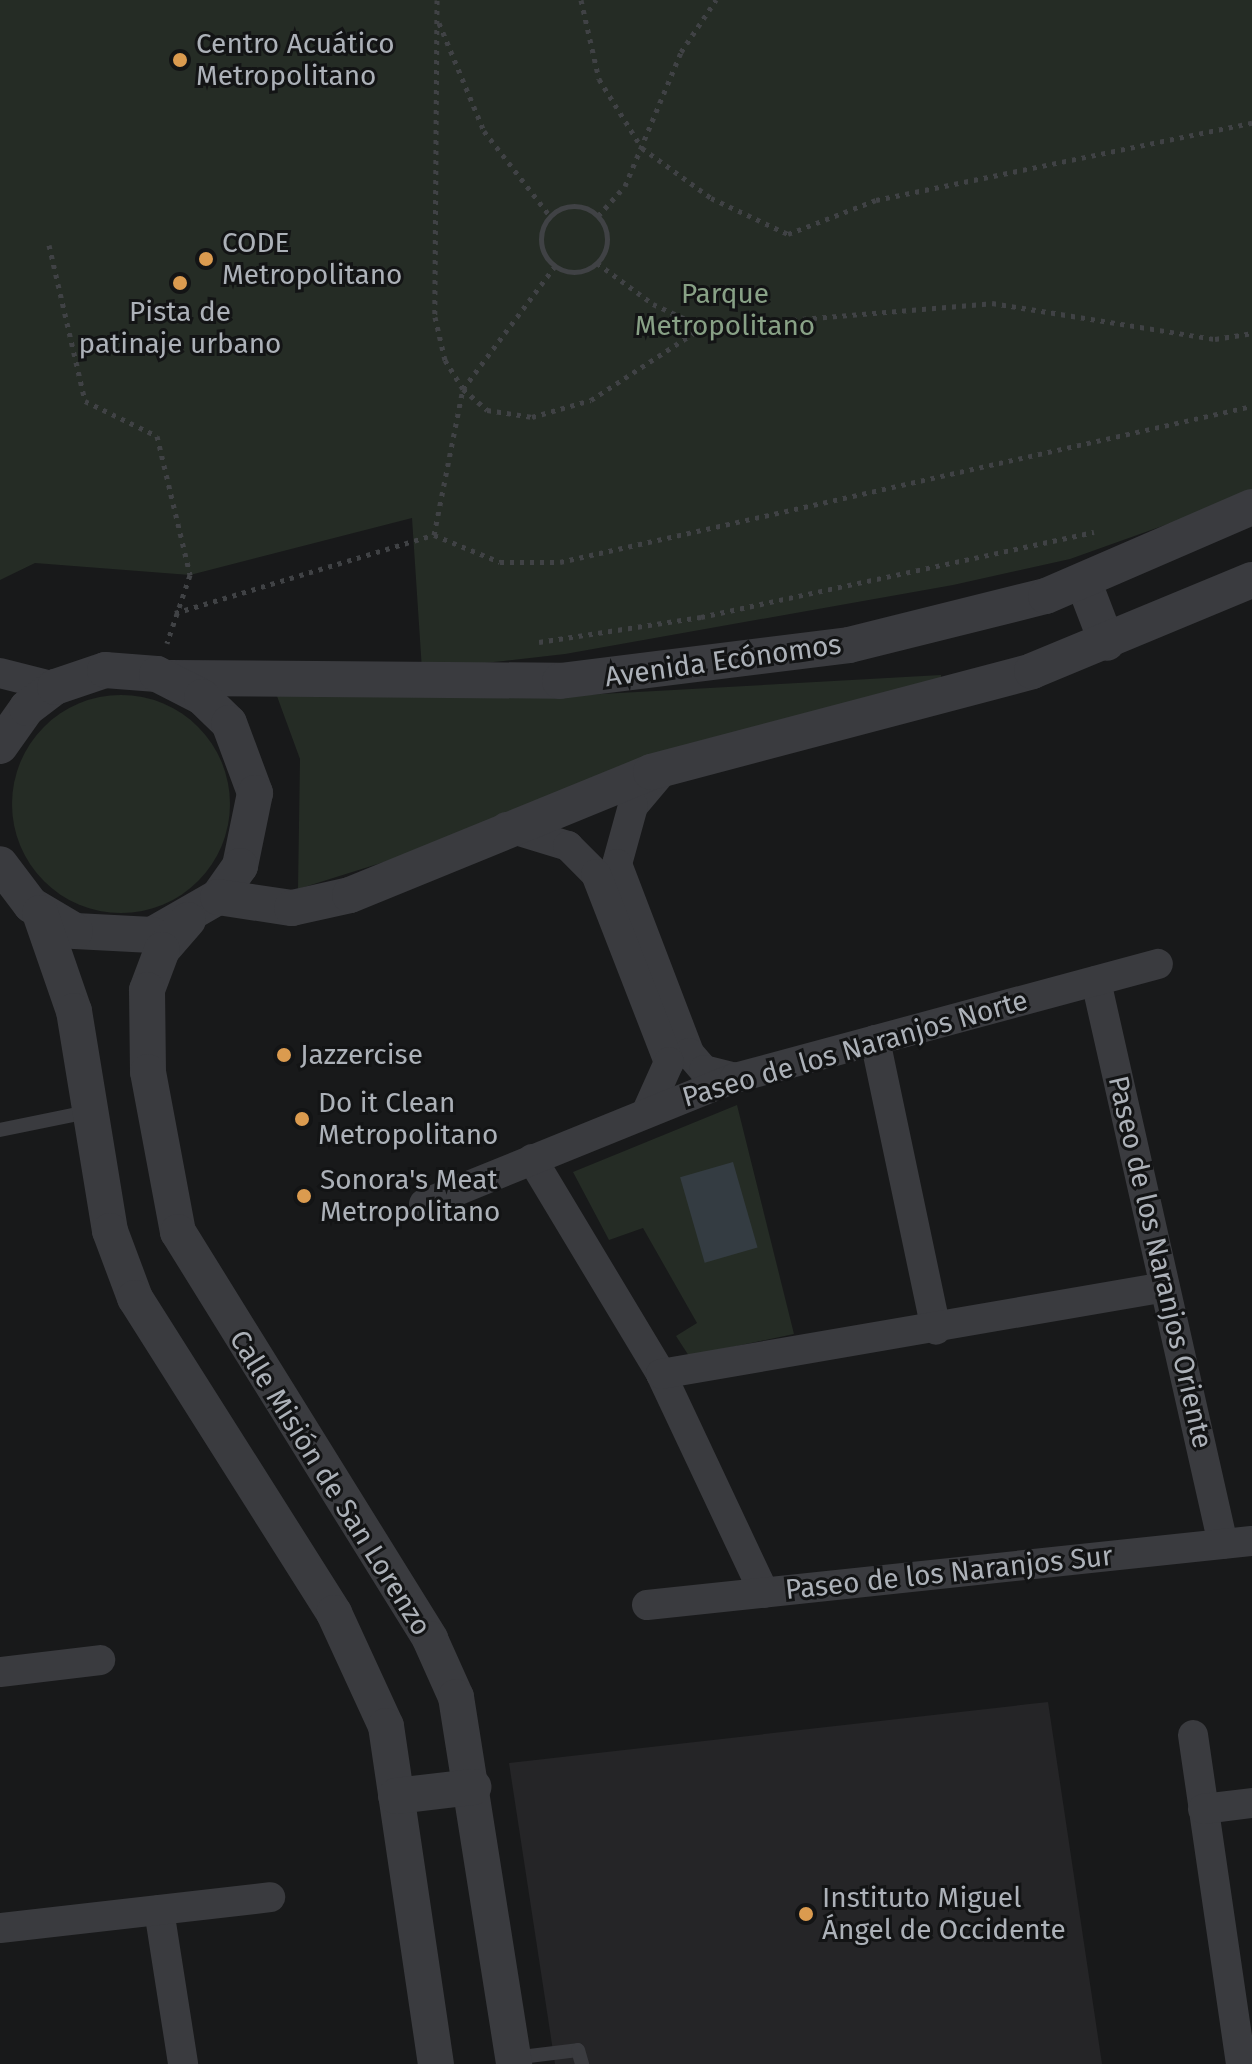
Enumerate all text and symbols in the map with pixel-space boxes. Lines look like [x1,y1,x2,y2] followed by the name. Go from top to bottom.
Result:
[196,27,394,93] place label: Centro Acuático Metropolitano
[171,51,189,69] marker: Centro Acuático Metropolitano
[222,226,402,292] place label: CODE Metropolitano
[197,250,215,268] marker: CODE Metropolitano
[171,274,189,292] marker: Pista de patinaje urbano
[635,277,815,343] park label: Parque Metropolitano
[79,295,281,361] place label: Pista de patinaje urbano
[603,628,843,694] street label: Avenida Ecónomos
[678,984,1032,1114] street label: Paseo de los Naranjos Norte
[300,1038,423,1072] place label: Jazzercise
[275,1046,293,1064] marker: Jazzercise
[1101,1072,1219,1452] street label: Paseo de los Naranjos Oriente
[318,1086,498,1152] place label: Do it Clean Metropolitano
[293,1110,311,1128] marker: Do it Clean Metropolitano
[320,1163,500,1229] place label: Sonora's Meat Metropolitano
[295,1187,313,1205] marker: Sonora's Meat Metropolitano
[222,1324,438,1642] street label: Calle Misión de San Lorenzo
[784,1539,1114,1607] street label: Paseo de los Naranjos Sur
[822,1881,1066,1947] place label: Instituto Miguel Ángel de Occidente
[797,1905,815,1923] marker: Instituto Miguel Ángel de Occidente

